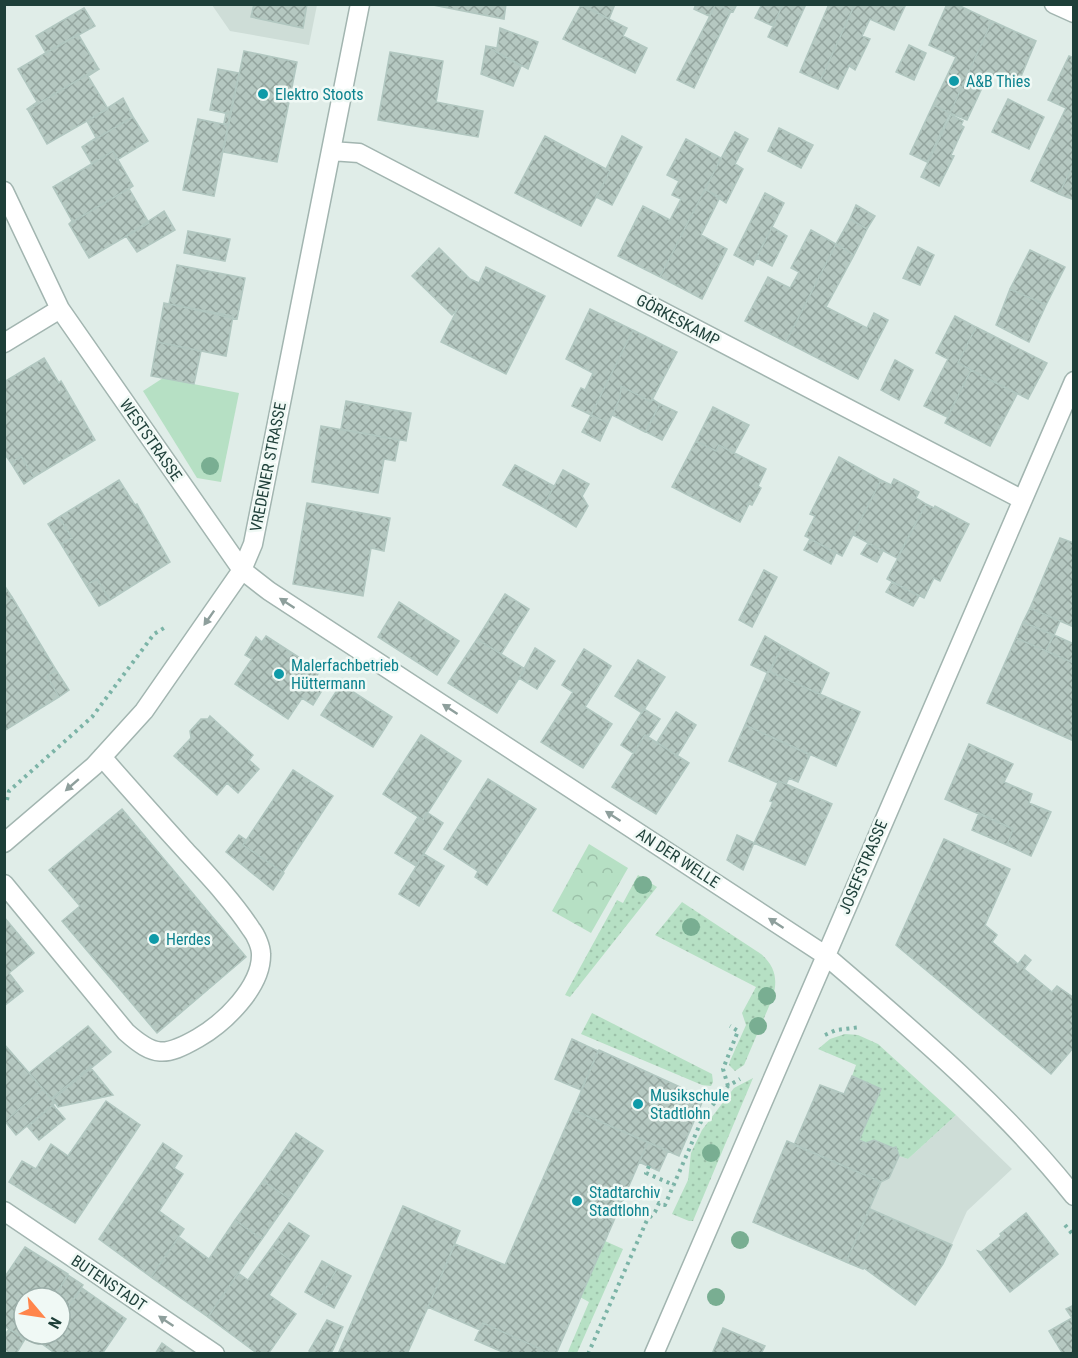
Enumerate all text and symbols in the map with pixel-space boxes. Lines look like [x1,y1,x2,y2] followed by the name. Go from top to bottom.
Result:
[966,72,1031,91] place label: A&B Thies
[947,74,961,88] marker: A&B Thies
[275,85,363,104] place label: Elektro Stoots
[256,87,270,101] marker: Elektro Stoots
[633,290,723,350] street label: GÖRKESKAMP
[116,395,186,485] street label: WESTSTRASSE
[246,401,290,533] street label: VREDENER STRASSE
[279,598,295,609] one-way arrow
[203,610,215,626] one-way arrow
[291,656,399,693] place label: Malerfachbetrieb Hüttermann
[272,667,286,681] marker: Malerfachbetrieb Hüttermann
[442,704,458,715] one-way arrow
[65,778,80,792] one-way arrow
[606,810,622,822] one-way arrow
[835,817,891,917] street label: JOSEFSTRASSE
[633,824,723,892] street label: AN DER WELLE
[769,917,785,929] one-way arrow
[166,930,211,949] place label: Herdes
[147,932,161,946] marker: Herdes
[650,1086,729,1123] place label: Musikschule Stadtlohn
[631,1097,645,1111] marker: Musikschule Stadtlohn
[589,1183,661,1220] place label: Stadtarchiv Stadtlohn
[570,1194,584,1208] marker: Stadtarchiv Stadtlohn
[68,1251,150,1315] street label: BUTENSTADT
[12,1286,72,1346] north arrow
[44,1314,65,1332] text: N
[158,1316,174,1327] one-way arrow

